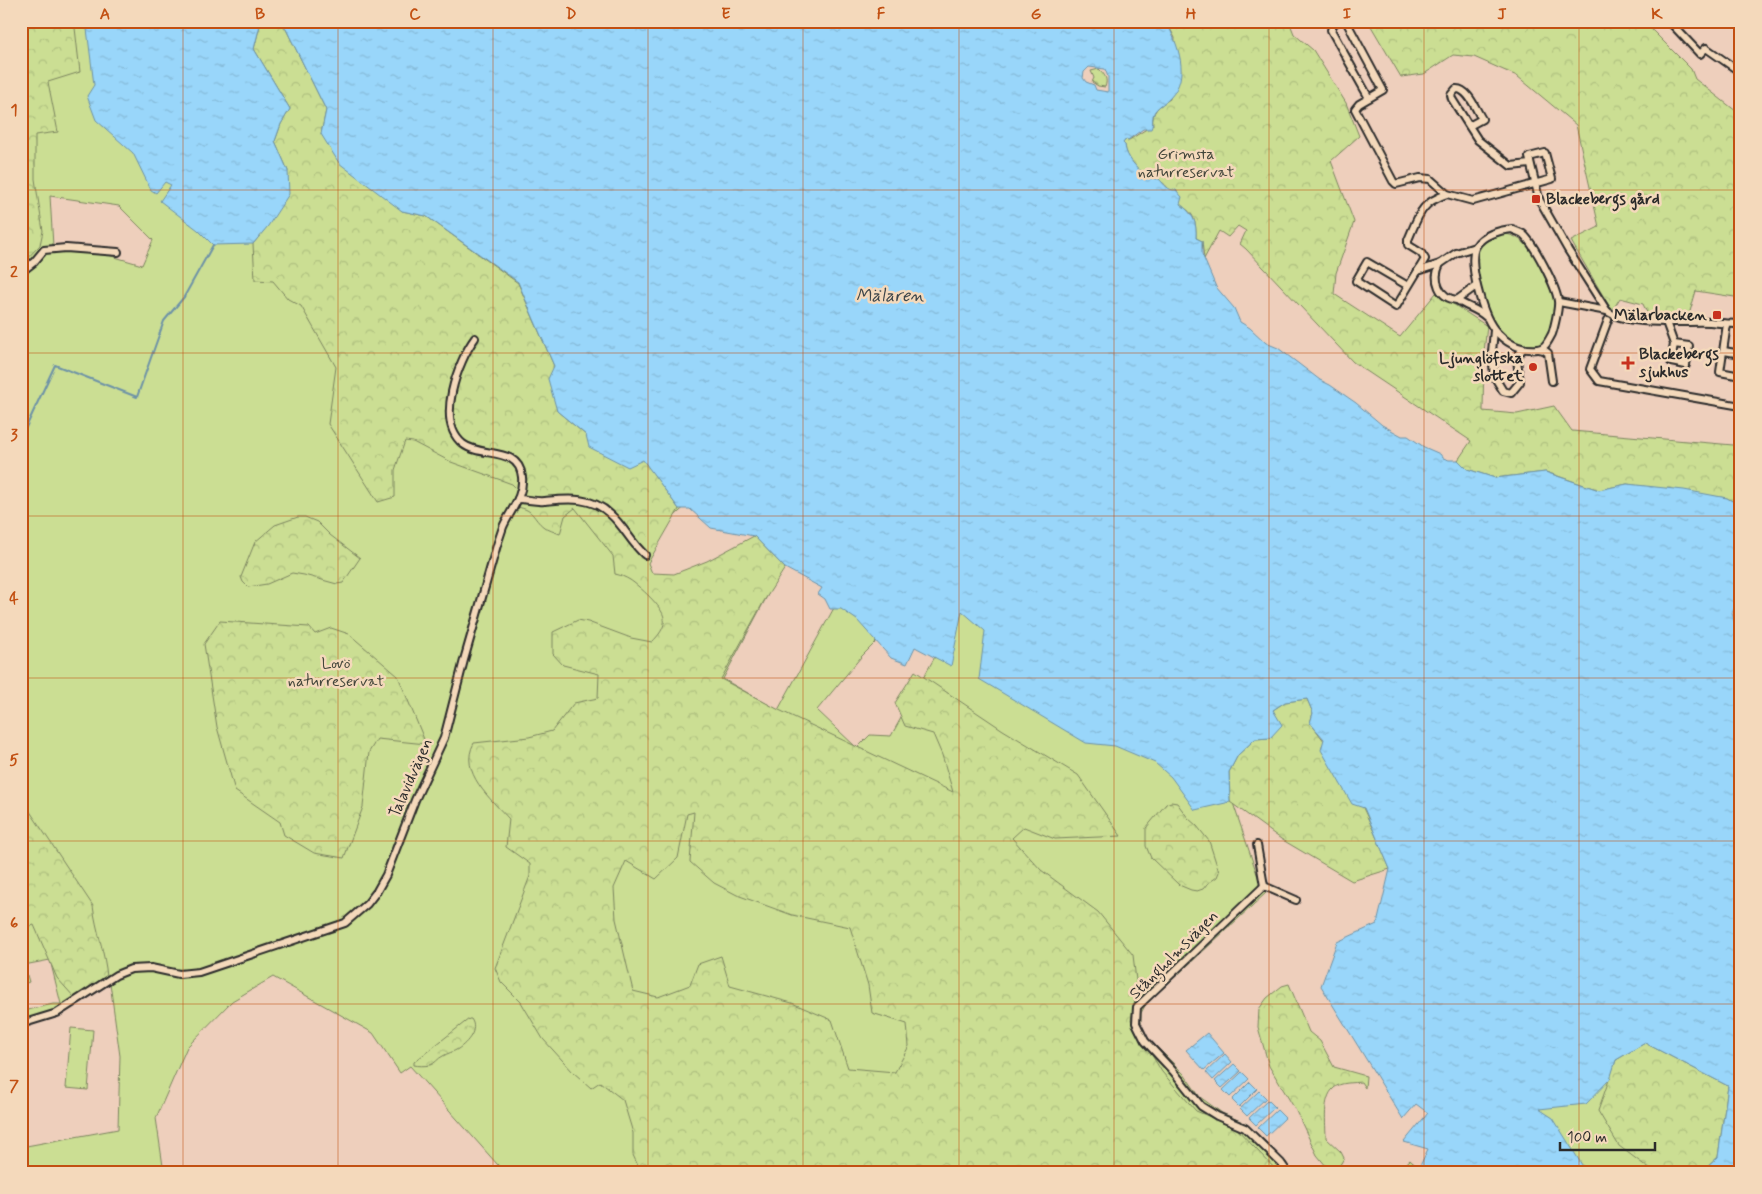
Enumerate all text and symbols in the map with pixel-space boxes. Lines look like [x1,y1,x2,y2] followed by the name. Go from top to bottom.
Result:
[100,4,110,25] text: A
[255,4,265,25] text: B
[409,4,421,25] text: C
[565,4,577,25] text: D
[721,4,731,25] text: E
[877,4,886,25] text: F
[1031,4,1042,25] text: G
[1186,4,1197,25] text: H
[1343,4,1352,25] text: I
[1497,4,1507,25] text: J
[1651,4,1663,25] text: K
[10,100,18,121] text: 1
[1138,144,1235,183] park label: Grimsta naturreservat
[1546,189,1660,212] place label: Blackebergs gård
[1530,193,1542,205] marker: Blackebergs gård
[10,262,18,283] text: 2
[856,284,924,308] water label: Mälaren
[1614,305,1707,326] place label: Mälarbacken
[1711,309,1723,321] marker: Mälarbacken
[1638,344,1720,383] place label: Blackebergs sjukhus
[1439,348,1524,387] place label: Ljunglöfska slottet
[1621,356,1635,370] marker: Blackebergs sjukhus
[1527,361,1539,373] marker: Ljunglöfska slottet
[10,425,18,446] text: 3
[9,588,19,609] text: 4
[288,653,385,692] park label: Lovö naturreservat
[384,735,438,821] street label: Talavidvägen
[9,750,19,771] text: 5
[1125,906,1224,1005] street label: Stångholmsvägen
[10,913,18,934] text: 6
[9,1076,19,1097] text: 7
[1560,1119,1654,1151] scale bar
[1567,1128,1607,1148] text: 100 m

